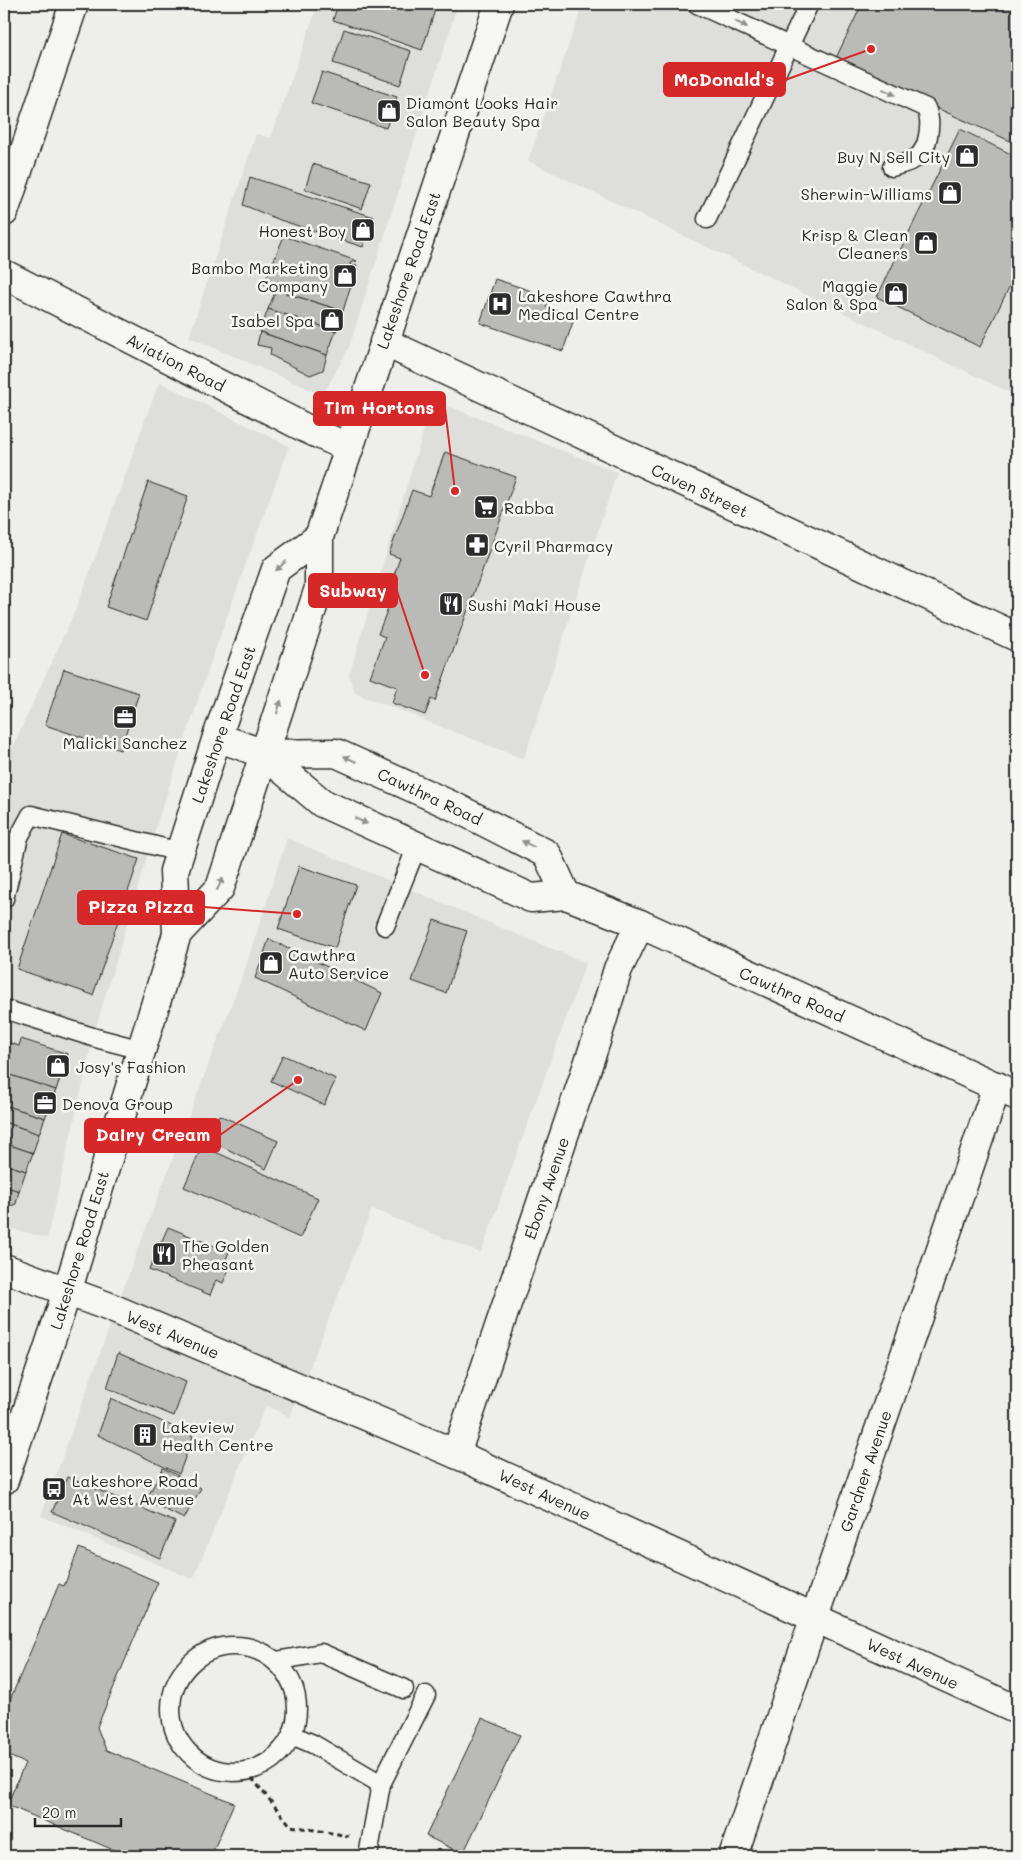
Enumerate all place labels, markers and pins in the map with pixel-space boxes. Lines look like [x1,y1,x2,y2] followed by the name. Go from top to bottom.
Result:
[664,63,785,96] callout: McDonald's
[406,92,558,131] place label: Diamont Looks Hair Salon Beauty Spa
[376,98,402,124] shop icon: Diamont Looks Hair Salon Beauty Spa
[954,143,980,169] shop icon: Buy N Sell City
[837,146,950,167] place label: Buy N Sell City
[937,180,963,206] shop icon: Sherwin-Williams
[801,183,932,204] place label: Sherwin-Williams
[350,217,376,243] shop icon: Honest Boy
[259,220,346,241] place label: Honest Boy
[802,224,908,263] place label: Krisp & Clean Cleaners
[913,230,939,256] shop icon: Krisp & Clean Cleaners
[191,257,328,296] place label: Bambo Marketing Company
[332,263,358,289] shop icon: Bambo Marketing Company
[786,275,878,314] place label: Maggie Salon & Spa
[883,281,909,307] shop icon: Maggie Salon & Spa
[518,285,672,324] place label: Lakeshore Cawthra Medical Centre
[487,291,513,317] hospital icon: Lakeshore Cawthra Medical Centre
[319,307,345,333] shop icon: Isabel Spa
[231,310,314,331] place label: Isabel Spa
[314,392,445,425] callout: Tim Hortons
[473,494,499,520] supermarket icon: Rabba
[504,497,555,518] place label: Rabba
[464,532,490,558] pharmacy icon: Cyril Pharmacy
[494,535,613,556] place label: Cyril Pharmacy
[309,574,397,607] callout: Subway
[438,591,464,617] restaurant icon: Sushi Maki House
[468,594,601,615] place label: Sushi Maki House
[112,704,138,730] office icon: Malicki Sanchez
[63,732,187,753] place label: Malicki Sanchez
[78,891,204,924] callout: Pizza Pizza
[288,944,389,983] place label: Cawthra Auto Service
[258,950,284,976] shop icon: Cawthra Auto Service
[45,1053,71,1079] shop icon: Josy's Fashion
[76,1056,186,1077] place label: Josy's Fashion
[32,1090,58,1116] office icon: Denova Group
[62,1093,173,1114] place label: Denova Group
[85,1119,220,1152] callout: Dairy Cream
[182,1235,269,1274] place label: The Golden Pheasant
[151,1241,177,1267] restaurant icon: The Golden Pheasant
[162,1416,274,1455] place label: Lakeview Health Centre
[132,1422,158,1448] building icon: Lakeview Health Centre
[72,1470,198,1509] place label: Lakeshore Road At West Avenue
[41,1476,67,1502] bus stop icon: Lakeshore Road At West Avenue

